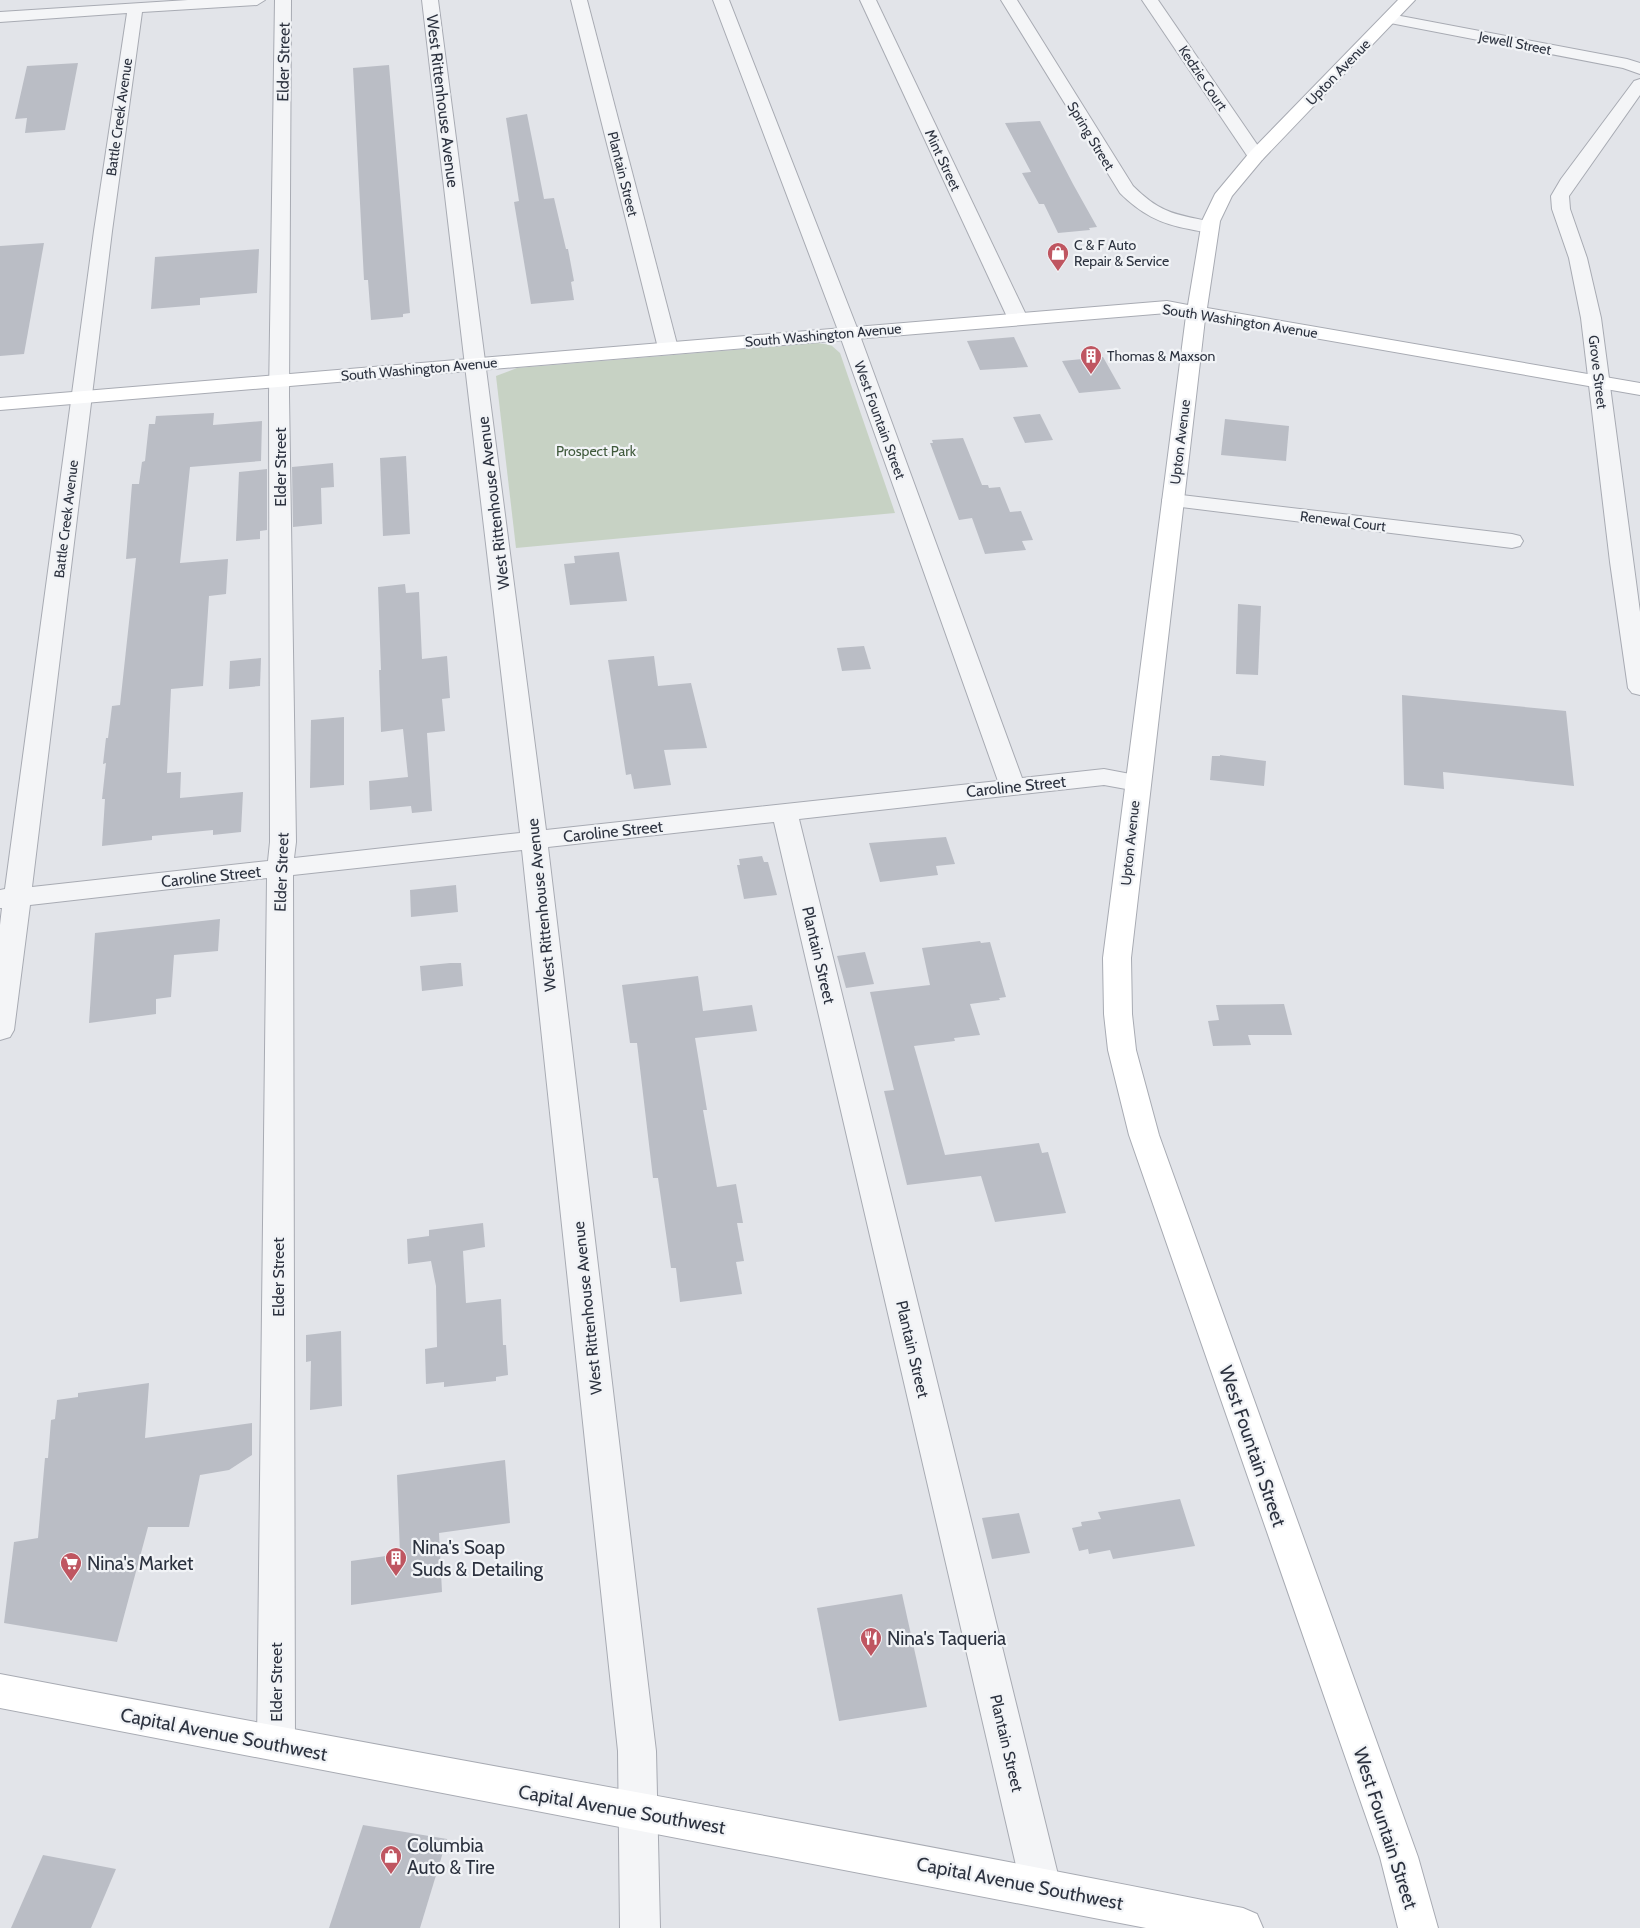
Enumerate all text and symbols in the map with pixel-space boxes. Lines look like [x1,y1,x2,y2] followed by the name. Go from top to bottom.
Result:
[422,13,463,189] street label: West Rittenhouse Avenue
[273,22,294,102] street label: Elder Street
[1476,27,1553,59] street label: Jewell Street
[1302,35,1374,109] street label: Upton Avenue
[1175,42,1232,114] street label: Kedzie Court
[102,57,136,177] street label: Battle Creek Avenue
[1063,98,1119,174] street label: Spring Street
[921,126,965,194] street label: Mint Street
[604,130,642,219] street label: Plantain Street
[1074,236,1169,270] place label: C & F Auto Repair & Service
[1046,241,1070,272] shop icon: C & F Auto Repair & Service
[1161,300,1319,342] street label: South Washington Avenue
[744,319,902,351] street label: South Washington Avenue
[1585,334,1611,410] street label: Grove Street
[1079,344,1103,375] building icon: Thomas & Maxson
[1107,347,1215,365] place label: Thomas & Maxson
[340,353,498,385] street label: South Washington Avenue
[850,358,910,482] street label: West Fountain Street
[1166,399,1194,485] street label: Upton Avenue
[473,415,514,591] street label: West Rittenhouse Avenue
[271,427,290,507] street label: Elder Street
[556,442,637,460] park label: Prospect Park
[50,459,82,579] street label: Battle Creek Avenue
[1299,507,1387,535] street label: Renewal Court
[965,772,1067,801] street label: Caroline Street
[1117,800,1143,886] street label: Upton Avenue
[523,817,560,993] street label: West Rittenhouse Avenue
[562,817,664,846] street label: Caroline Street
[271,831,292,912] street label: Elder Street
[160,862,262,891] street label: Caroline Street
[798,905,839,1006] street label: Plantain Street
[569,1220,606,1396] street label: West Rittenhouse Avenue
[269,1237,288,1317] street label: Elder Street
[892,1299,933,1400] street label: Plantain Street
[1214,1363,1291,1530] street label: West Fountain Street
[412,1536,544,1581] place label: Nina's Soap Suds & Detailing
[384,1546,408,1577] building icon: Nina's Soap Suds & Detailing
[59,1551,83,1582] supermarket icon: Nina's Market
[87,1552,194,1575] place label: Nina's Market
[859,1626,883,1657] restaurant icon: Nina's Taqueria
[887,1627,1006,1650] place label: Nina's Taqueria
[267,1642,286,1722] street label: Elder Street
[986,1693,1027,1794] street label: Plantain Street
[119,1703,330,1766] street label: Capital Avenue Southwest
[1349,1744,1423,1913] street label: West Fountain Street
[517,1780,728,1839] street label: Capital Avenue Southwest
[407,1834,495,1879] place label: Columbia Auto & Tire
[379,1844,403,1875] shop icon: Columbia Auto & Tire
[915,1852,1126,1915] street label: Capital Avenue Southwest

